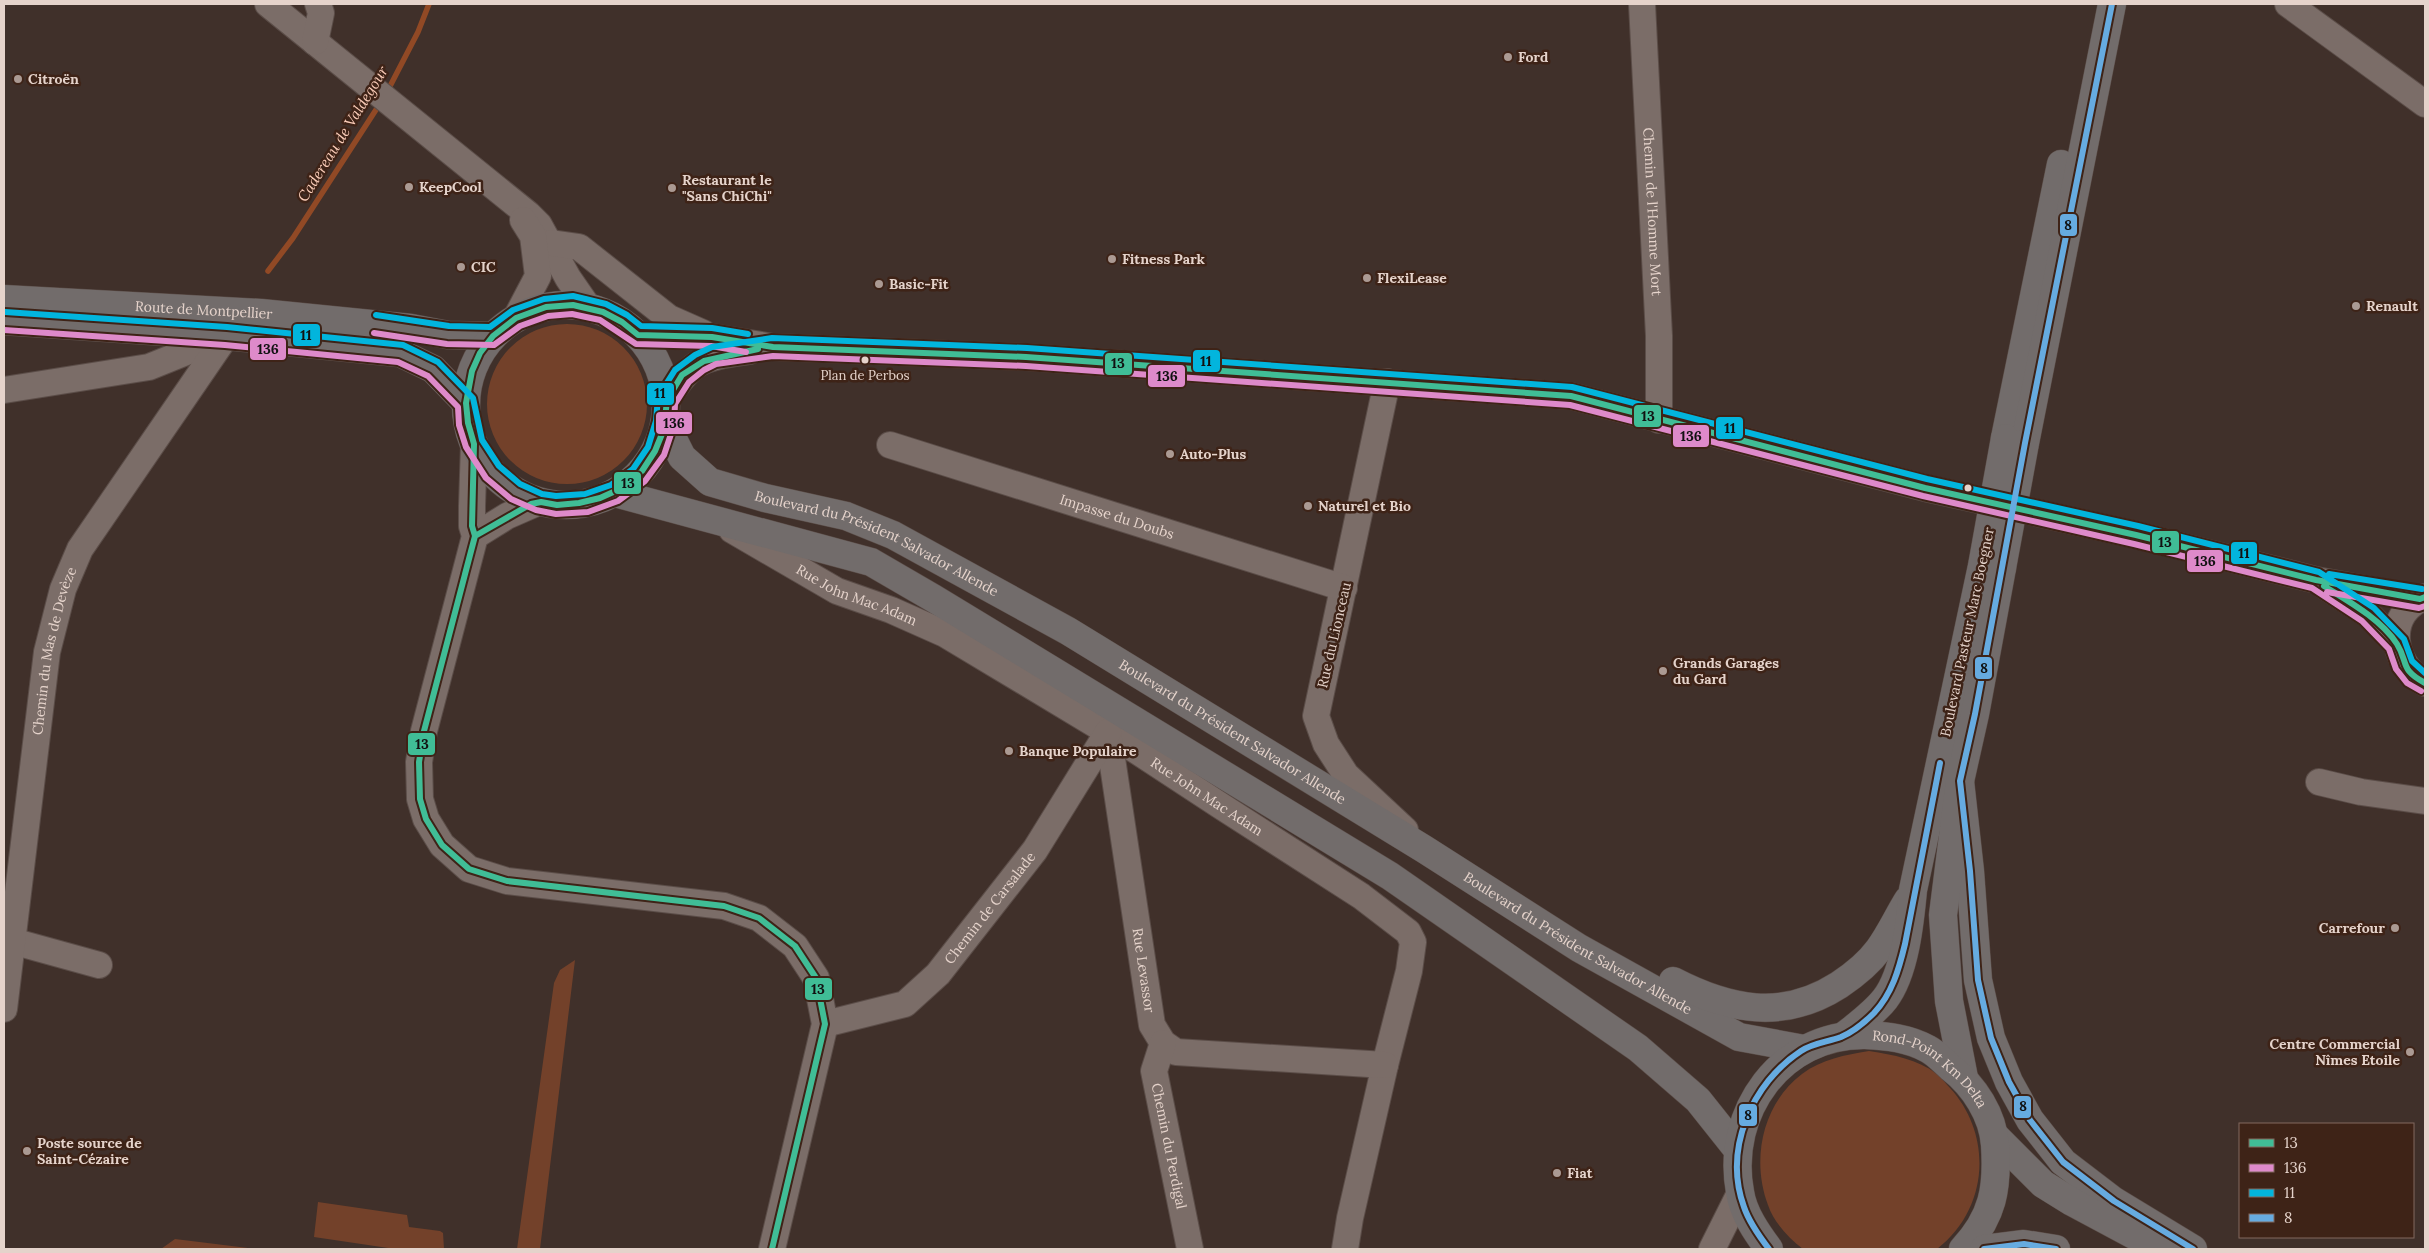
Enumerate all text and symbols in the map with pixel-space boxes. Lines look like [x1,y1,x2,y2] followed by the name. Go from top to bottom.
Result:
[1518,48,1548,66] place label: Ford
[1502,51,1514,63] marker: Ford
[293,62,392,205] water label: Cadereau de Valdegour
[28,70,79,88] place label: Citroën
[12,73,24,85] marker: Citroën
[1639,127,1666,297] street label: Chemin de l'Homme Mort
[682,171,772,205] place label: Restaurant le "Sans ChiChi"
[419,178,482,196] place label: KeepCool
[403,181,415,193] marker: KeepCool
[666,182,678,194] marker: Restaurant le "Sans ChiChi"
[2059,213,2078,237] line badge: 8
[2064,216,2072,234] text: 8
[1122,250,1206,268] place label: Fitness Park
[1106,253,1118,265] marker: Fitness Park
[471,258,496,276] place label: CIC
[455,261,467,273] marker: CIC
[1377,269,1447,287] place label: FlexiLease
[1361,272,1373,284] marker: FlexiLease
[889,275,949,293] place label: Basic-Fit
[873,278,885,290] marker: Basic-Fit
[135,297,273,323] street label: Route de Montpellier
[2366,297,2418,315] place label: Renault
[2350,300,2362,312] marker: Renault
[292,323,321,347] line badge: 11
[300,326,312,344] text: 11
[249,337,287,361] line badge: 136
[257,340,279,358] text: 136
[1192,349,1221,373] line badge: 11
[1104,352,1133,376] line badge: 13
[1200,352,1212,370] text: 11
[1111,354,1125,372] text: 13
[860,355,870,365] marker: Plan de Perbos
[1147,364,1186,388] line badge: 136
[820,367,910,384] place label: Plan de Perbos
[1156,367,1178,385] text: 136
[646,382,675,406] line badge: 11
[654,384,666,402] text: 11
[1633,404,1662,428] line badge: 13
[1641,407,1655,425] text: 13
[655,411,693,435] line badge: 136
[663,414,685,432] text: 136
[1715,416,1744,440] line badge: 11
[1724,419,1736,437] text: 11
[1672,424,1710,448] line badge: 136
[1680,427,1702,445] text: 136
[1180,445,1247,463] place label: Auto-Plus
[1164,448,1176,460] marker: Auto-Plus
[613,471,642,495] line badge: 13
[621,474,635,492] text: 13
[1963,483,1973,493] unlabelled marker
[753,486,1002,600] street label: Boulevard du Président Salvador Allende
[1058,490,1176,543] street label: Impasse du Doubs
[1318,497,1411,515] place label: Naturel et Bio
[1302,500,1314,512] marker: Naturel et Bio
[1936,526,1998,738] street label: Boulevard Pasteur Marc Boegner
[2151,530,2180,554] line badge: 13
[2158,533,2172,551] text: 13
[2230,541,2258,565] line badge: 11
[2238,544,2250,562] text: 11
[2186,549,2224,573] line badge: 136
[2194,552,2216,570] text: 136
[793,560,920,630] street label: Rue John Mac Adam
[28,564,81,736] street label: Chemin du Mas de Devèze
[1313,580,1355,690] street label: Rue du Lionceau
[1673,654,1779,688] place label: Grands Garages du Gard
[1116,655,1350,808] street label: Boulevard du Président Salvador Allende
[1974,656,1993,680] line badge: 8
[1980,659,1988,677] text: 8
[1657,665,1669,677] marker: Grands Garages du Gard
[407,732,436,756] line badge: 13
[415,735,429,753] text: 13
[1019,742,1137,760] place label: Banque Populaire
[1003,745,1015,757] marker: Banque Populaire
[1147,753,1267,840] street label: Rue John Mac Adam
[940,848,1040,968] street label: Chemin de Carsalade
[1460,868,1696,1018] street label: Boulevard du Président Salvador Allende
[2319,919,2385,937] place label: Carrefour
[2389,922,2401,934] marker: Carrefour
[1129,927,1159,1014] street label: Rue Levassor
[804,977,833,1001] line badge: 13
[811,980,825,998] text: 13
[1872,1026,1991,1111] street label: Rond-Point Km Delta
[2269,1035,2401,1069] place label: Centre Commercial Nîmes Etoile
[2404,1046,2416,1058] marker: Centre Commercial Nîmes Etoile
[1148,1082,1191,1211] street label: Chemin du Perdigal
[2013,1095,2032,1119] line badge: 8
[2019,1097,2027,1115] text: 8
[1738,1103,1758,1127] line badge: 8
[1744,1106,1752,1124] text: 8
[2239,1123,2414,1238] legend
[2284,1133,2298,1152] text: 13
[37,1134,142,1168] place label: Poste source de Saint-Cézaire
[21,1145,33,1157] marker: Poste source de Saint-Cézaire
[2284,1158,2307,1177] text: 136
[1567,1164,1593,1182] place label: Fiat
[1551,1167,1563,1179] marker: Fiat
[2284,1183,2295,1202] text: 11
[2284,1208,2292,1227] text: 8

